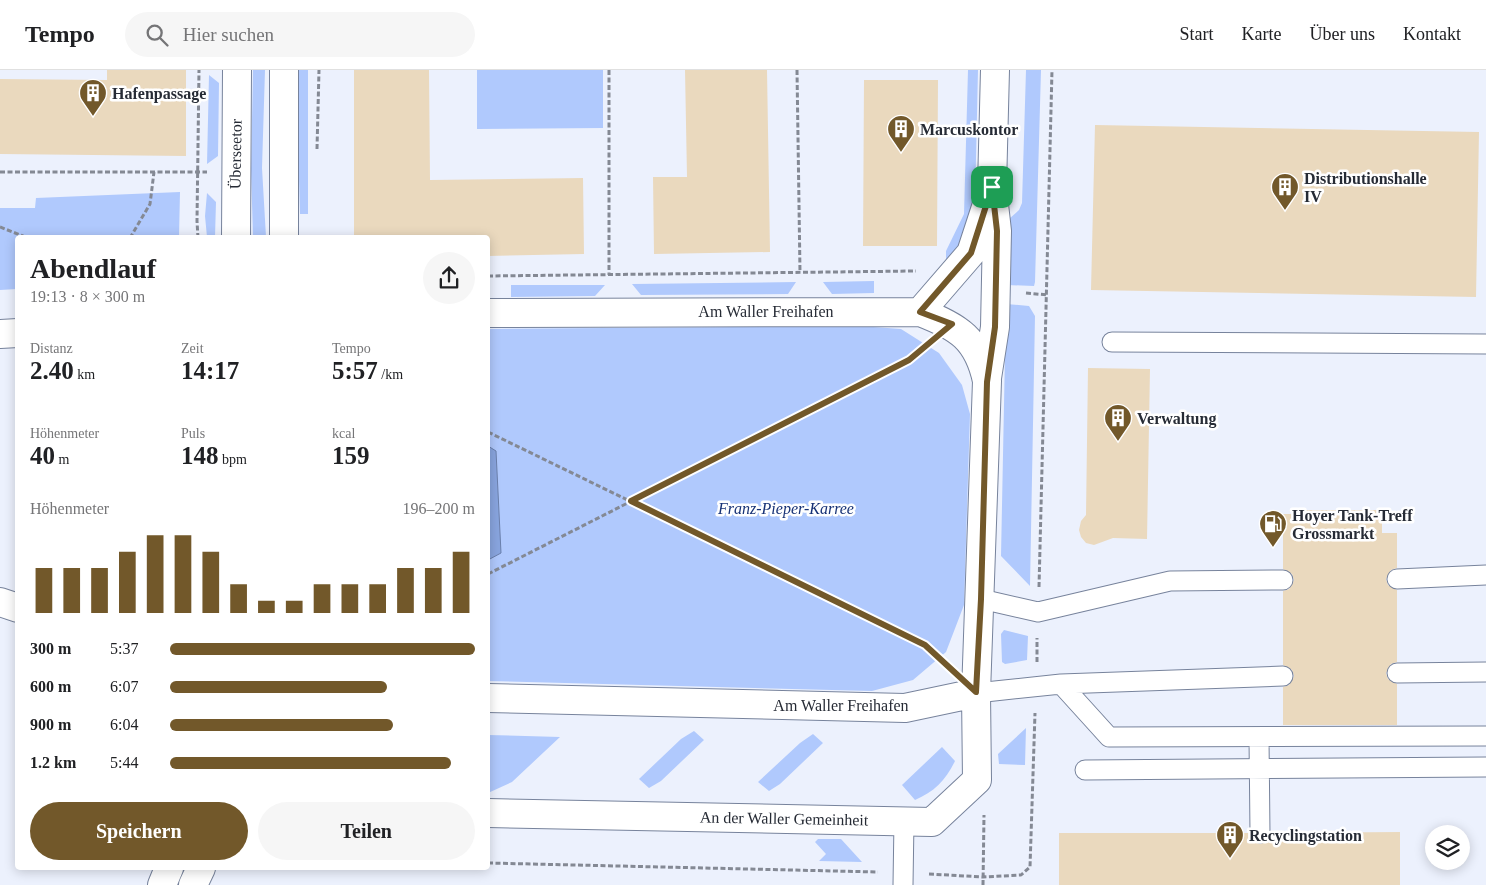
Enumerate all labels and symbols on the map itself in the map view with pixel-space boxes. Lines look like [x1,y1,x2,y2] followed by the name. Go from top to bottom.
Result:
[78,78,108,117] building icon: Hafenpassage
[112,85,206,103] place label: Hafenpassage
[886,114,916,153] building icon: Marcuskontor
[226,118,245,189] street label: Überseetor
[920,121,1018,138] place label: Marcuskontor
[971,166,1013,208] pin
[1304,170,1427,205] place label: Distributionshalle IV
[1270,172,1300,211] building icon: Distributionshalle IV
[698,303,834,320] street label: Am Waller Freihafen
[1103,403,1133,442] building icon: Verwaltung
[1137,410,1216,428] place label: Verwaltung
[717,500,854,518] park label: Franz-Pieper-Karree
[1292,507,1413,542] place label: Hoyer Tank-Treff Grossmarkt
[1258,509,1288,548] fuel station icon: Hoyer Tank-Treff Grossmarkt
[773,697,909,714] street label: Am Waller Freihafen
[700,809,869,828] street label: An der Waller Gemeinheit
[1215,820,1245,859] building icon: Recyclingstation
[1249,827,1362,845] place label: Recyclingstation

